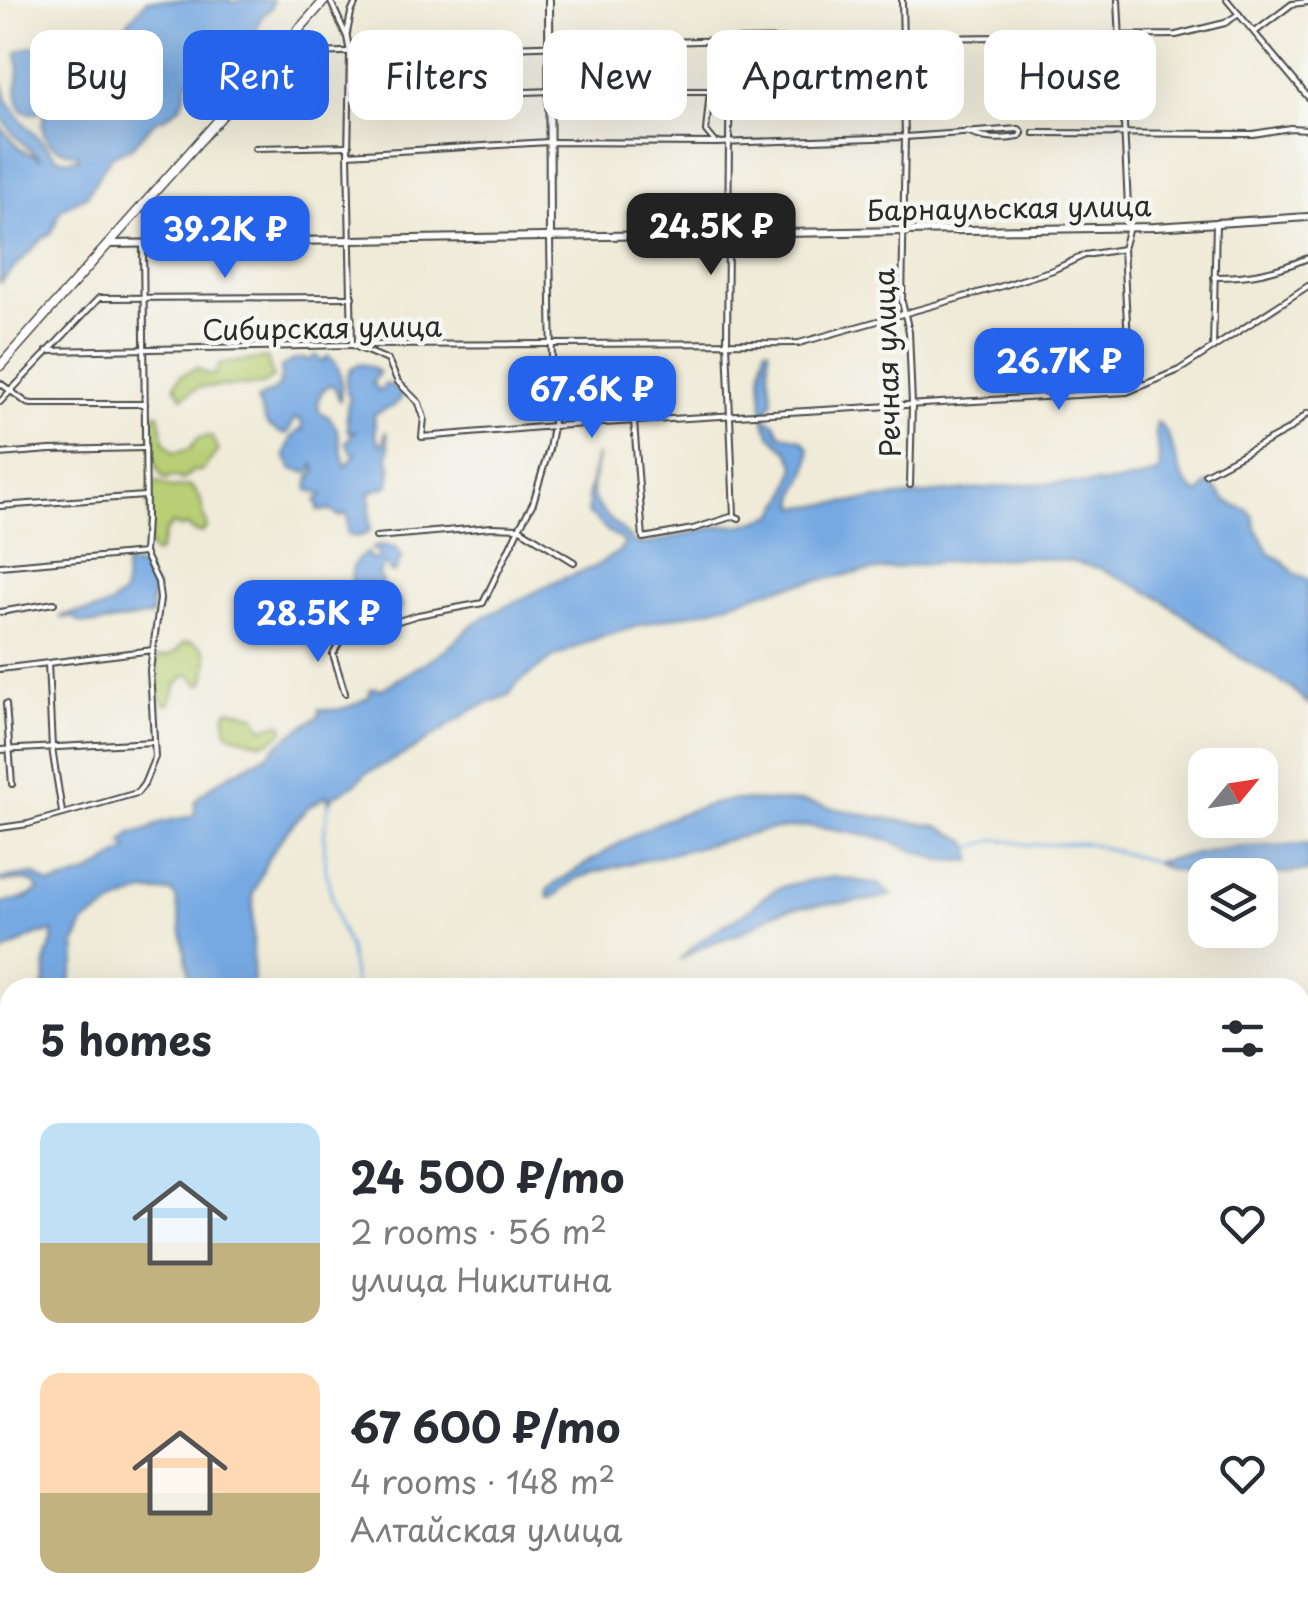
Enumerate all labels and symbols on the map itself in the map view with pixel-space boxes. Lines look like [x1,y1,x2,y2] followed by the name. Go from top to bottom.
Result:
[866,183,1152,231] street label: Барнаульская улица
[619,193,803,278] pin: 24.5K ₽
[133,196,317,281] pin: 39.2K ₽
[861,267,911,458] street label: Речная улица
[202,303,443,351] street label: Сибирская улица
[967,328,1151,413] pin: 26.7K ₽
[500,356,684,441] pin: 67.6K ₽
[226,580,410,665] pin: 28.5K ₽
[1188,748,1278,838] north arrow

